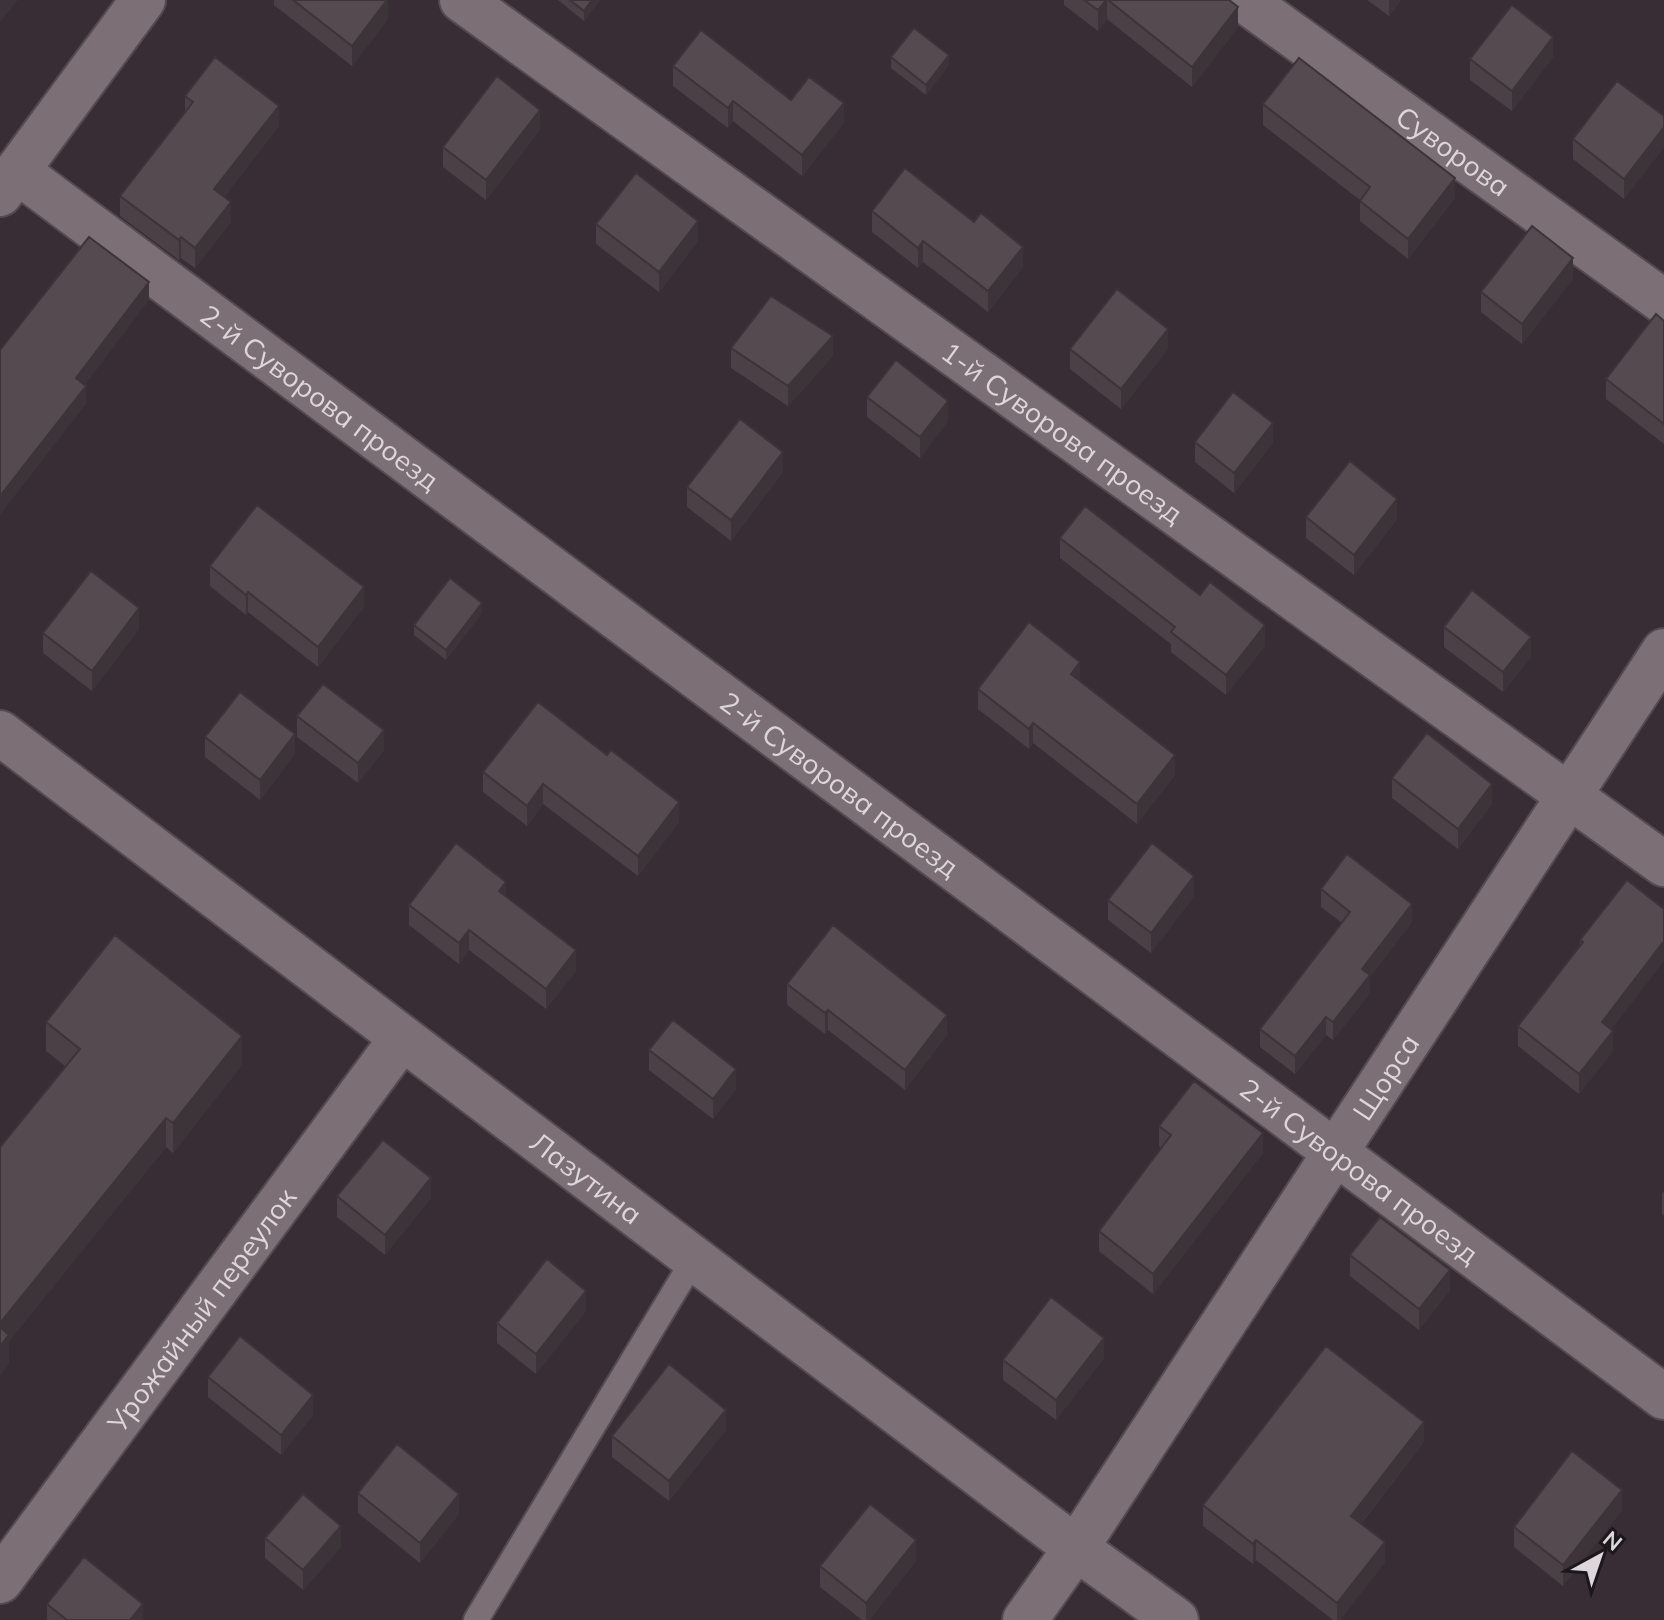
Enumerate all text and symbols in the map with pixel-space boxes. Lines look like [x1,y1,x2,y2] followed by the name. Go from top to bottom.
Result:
[1390,98,1517,203] street label: Суворова
[194,296,447,497] street label: 2-й Суворова проезд
[935,333,1190,530] street label: 1-й Суворова проезд
[714,683,966,884] street label: 2-й Суворова проезд
[1344,1027,1426,1126] street label: Щорса
[1233,1070,1486,1271] street label: 2-й Суворова проезд
[524,1124,650,1231] street label: Лазутина
[99,1180,304,1439] street label: Урожайный переулок
[1560,1516,1640,1596] north arrow
[1597,1525,1628,1557] text: N

